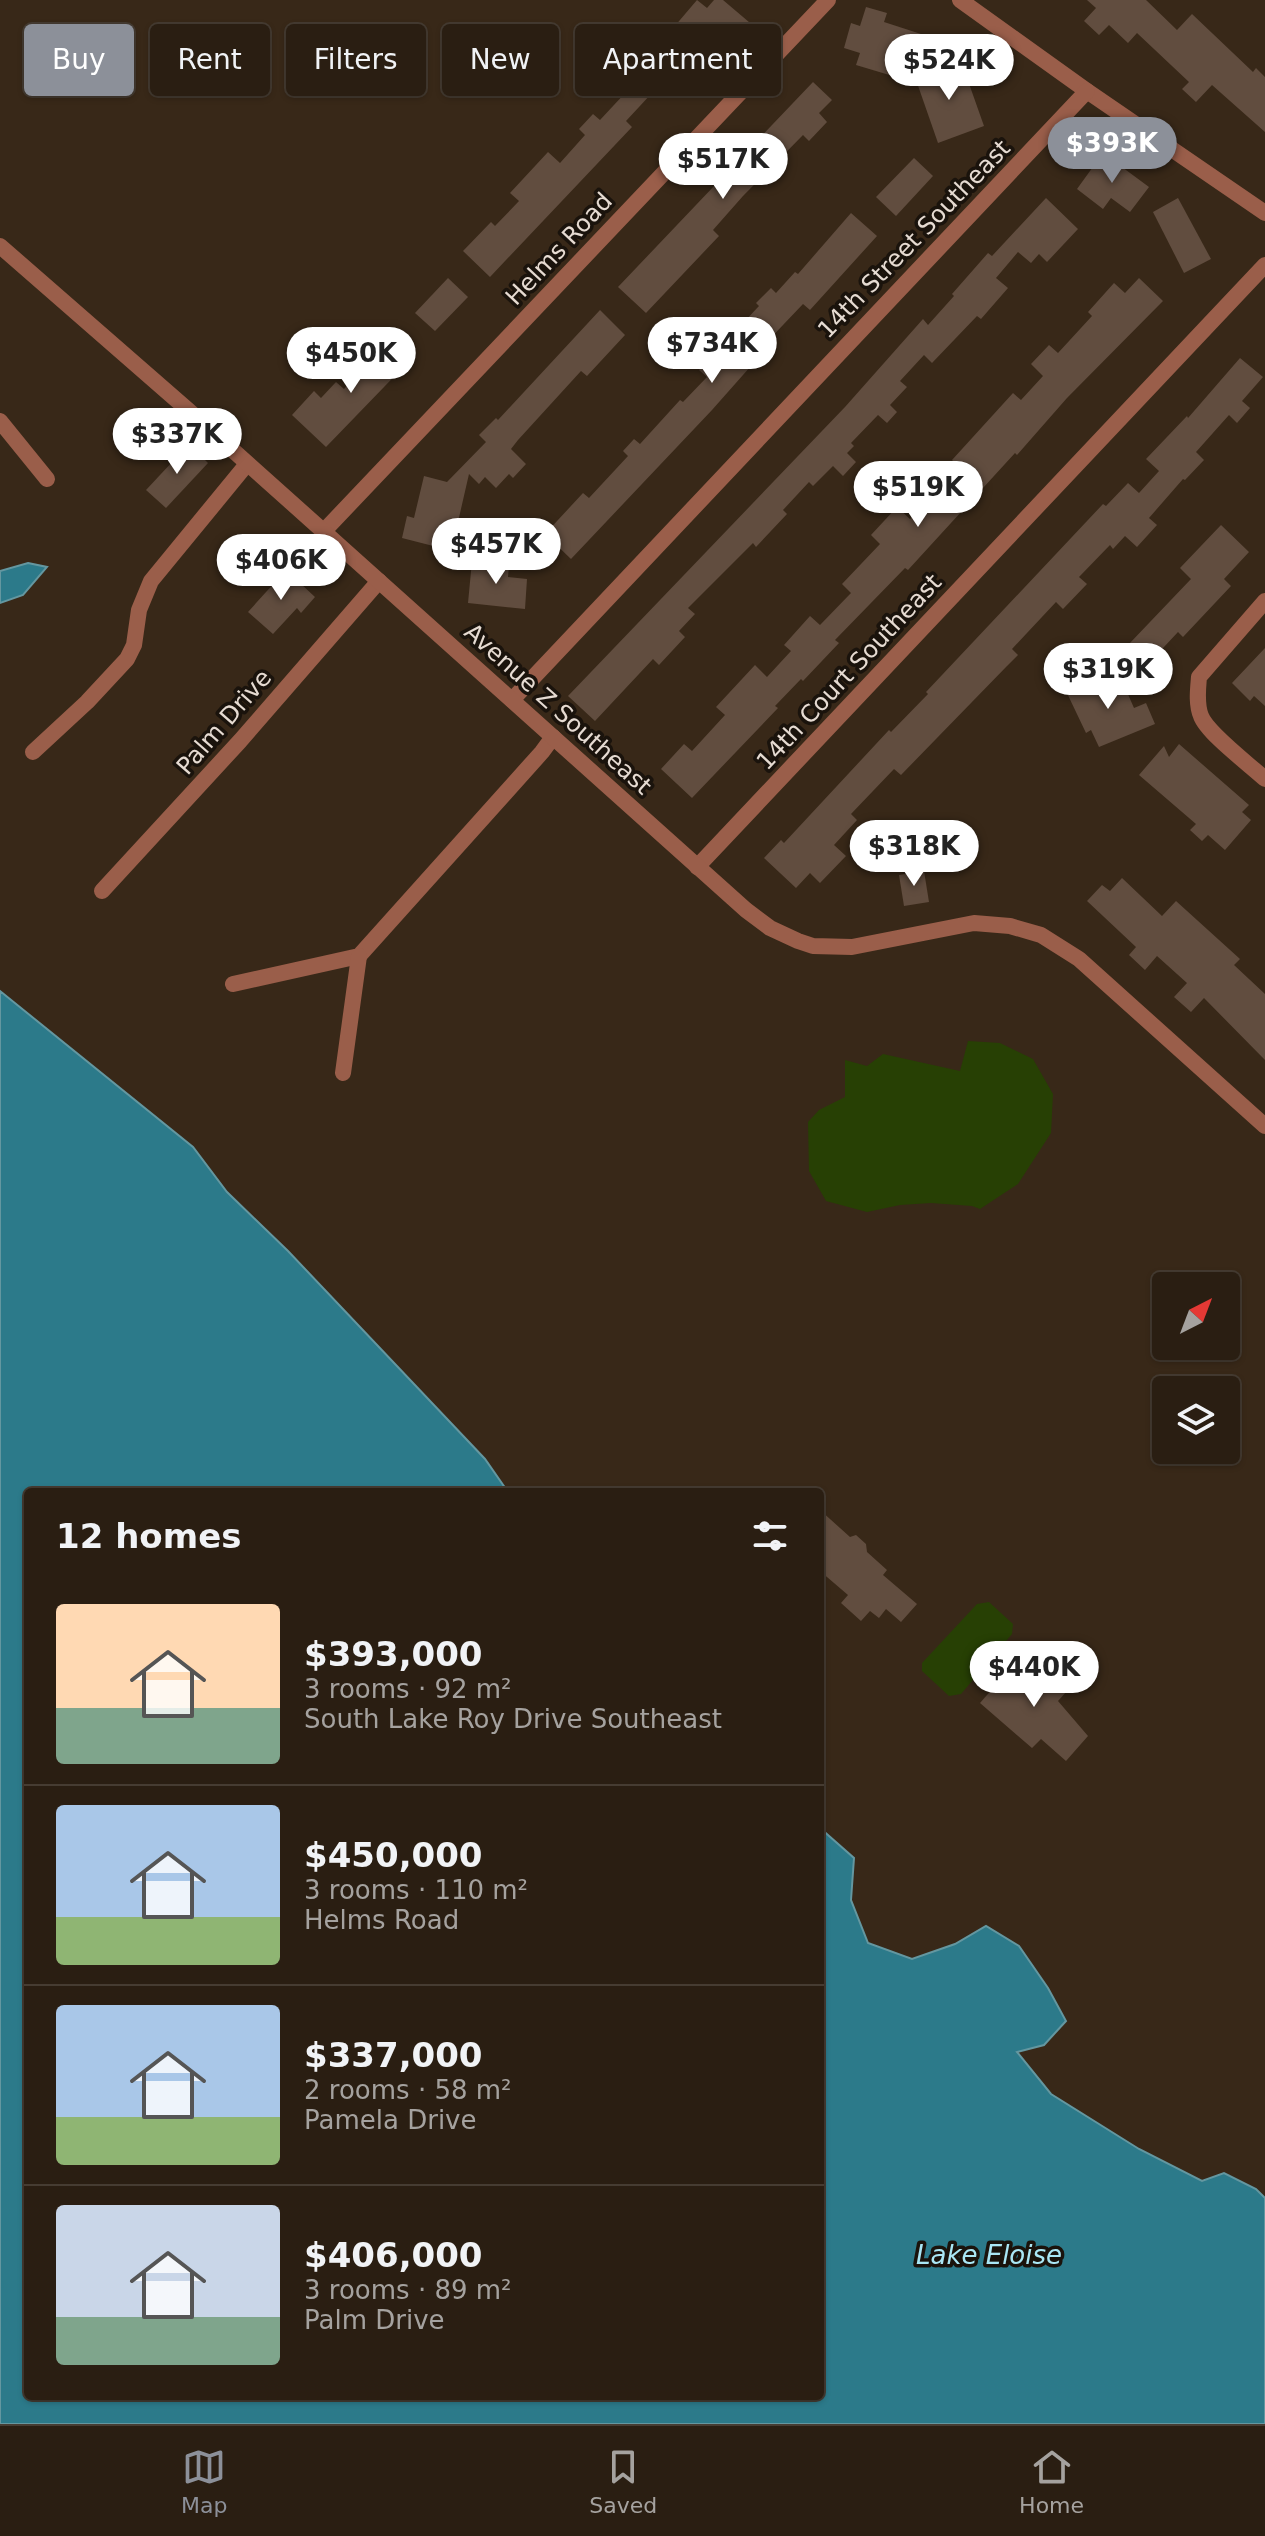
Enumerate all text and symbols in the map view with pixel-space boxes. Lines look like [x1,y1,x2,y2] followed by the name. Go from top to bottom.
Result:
[24,24,134,96] chip: Buy
[150,24,270,96] chip: Rent
[286,24,426,96] chip: Filters
[442,24,559,96] chip: New
[575,24,781,96] chip: Apartment
[893,34,1005,102] pin: $524K
[903,45,995,75] text: $524K
[1056,117,1168,185] pin: $393K
[1066,128,1158,158] text: $393K
[667,133,779,201] pin: $517K
[812,134,1016,344] street label: 14th Street Southeast
[677,144,769,174] text: $517K
[500,187,618,311] street label: Helms Road
[656,317,768,385] pin: $734K
[295,327,407,395] pin: $450K
[666,328,758,358] text: $734K
[305,338,397,368] text: $450K
[121,408,233,476] pin: $337K
[131,419,223,449] text: $337K
[862,461,974,529] pin: $519K
[872,472,964,502] text: $519K
[440,518,552,586] pin: $457K
[450,529,542,559] text: $457K
[225,534,337,602] pin: $406K
[235,545,327,575] text: $406K
[751,568,947,776] street label: 14th Court Southeast
[459,618,657,800] street label: Avenue Z Southeast
[1052,643,1164,711] pin: $319K
[1062,654,1154,684] text: $319K
[171,664,277,780] street label: Palm Drive
[858,820,970,888] pin: $318K
[868,831,960,861] text: $318K
[1152,1272,1240,1360] north arrow
[1152,1272,1240,1464] map controls
[1152,1376,1240,1464] button: layers
[748,1514,792,1558] icon: filters
[56,1516,241,1556] text: 12 homes
[304,1634,483,1674] text: $393,000
[120,1636,216,1732] icon: home
[978,1641,1090,1709] pin: $440K
[988,1652,1080,1682] text: $440K
[304,1674,512,1704] text: 3 rooms · 92 m²
[304,1704,722,1734] text: South Lake Roy Drive Southeast
[304,1835,483,1875] text: $450,000
[120,1837,216,1933] icon: home
[304,1875,528,1905] text: 3 rooms · 110 m²
[304,1905,459,1935] text: Helms Road
[304,2035,483,2075] text: $337,000
[120,2037,216,2133] icon: home
[304,2075,512,2105] text: 2 rooms · 58 m²
[304,2105,477,2135] text: Pamela Drive
[304,2235,483,2275] text: $406,000
[120,2237,216,2333] icon: home
[916,2240,1062,2270] water label: Lake Eloise
[304,2275,512,2305] text: 3 rooms · 89 m²
[304,2305,445,2335] text: Palm Drive
[181,2445,227,2518] tab: Map
[589,2445,657,2518] tab: Saved
[1019,2445,1084,2518] tab: Home

